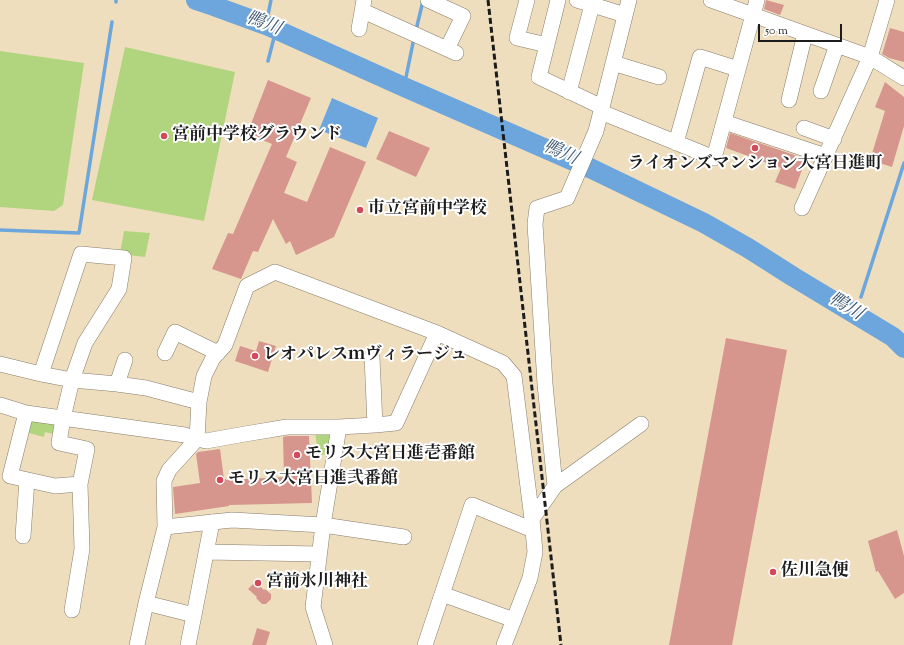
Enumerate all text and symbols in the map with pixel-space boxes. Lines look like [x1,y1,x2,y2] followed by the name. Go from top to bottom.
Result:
[242,8,284,42] water label: 鴨川
[760,16,844,42] scale bar
[765,22,788,40] text: 50 m
[172,126,342,146] place label: 宮前中学校グラウンド
[159,131,169,141] marker: 宮前中学校グラウンド
[539,137,581,171] water label: 鴨川
[750,143,760,153] marker: ライオンズマンション大宮日進町
[628,155,882,175] place label: ライオンズマンション大宮日進町
[368,200,487,220] place label: 市立宮前中学校
[355,205,365,215] marker: 市立宮前中学校
[824,289,866,327] water label: 鴨川
[263,346,467,366] place label: レオパレスｍヴィラージュ
[250,351,260,361] marker: レオパレスｍヴィラージュ
[305,445,475,465] place label: モリス大宮日進壱番館
[292,450,302,460] marker: モリス大宮日進壱番館
[228,470,398,490] place label: モリス大宮日進弐番館
[215,475,225,485] marker: モリス大宮日進弐番館
[781,562,849,582] place label: 佐川急便
[768,567,778,577] marker: 佐川急便
[266,573,368,593] place label: 宮前氷川神社
[253,578,263,588] marker: 宮前氷川神社

